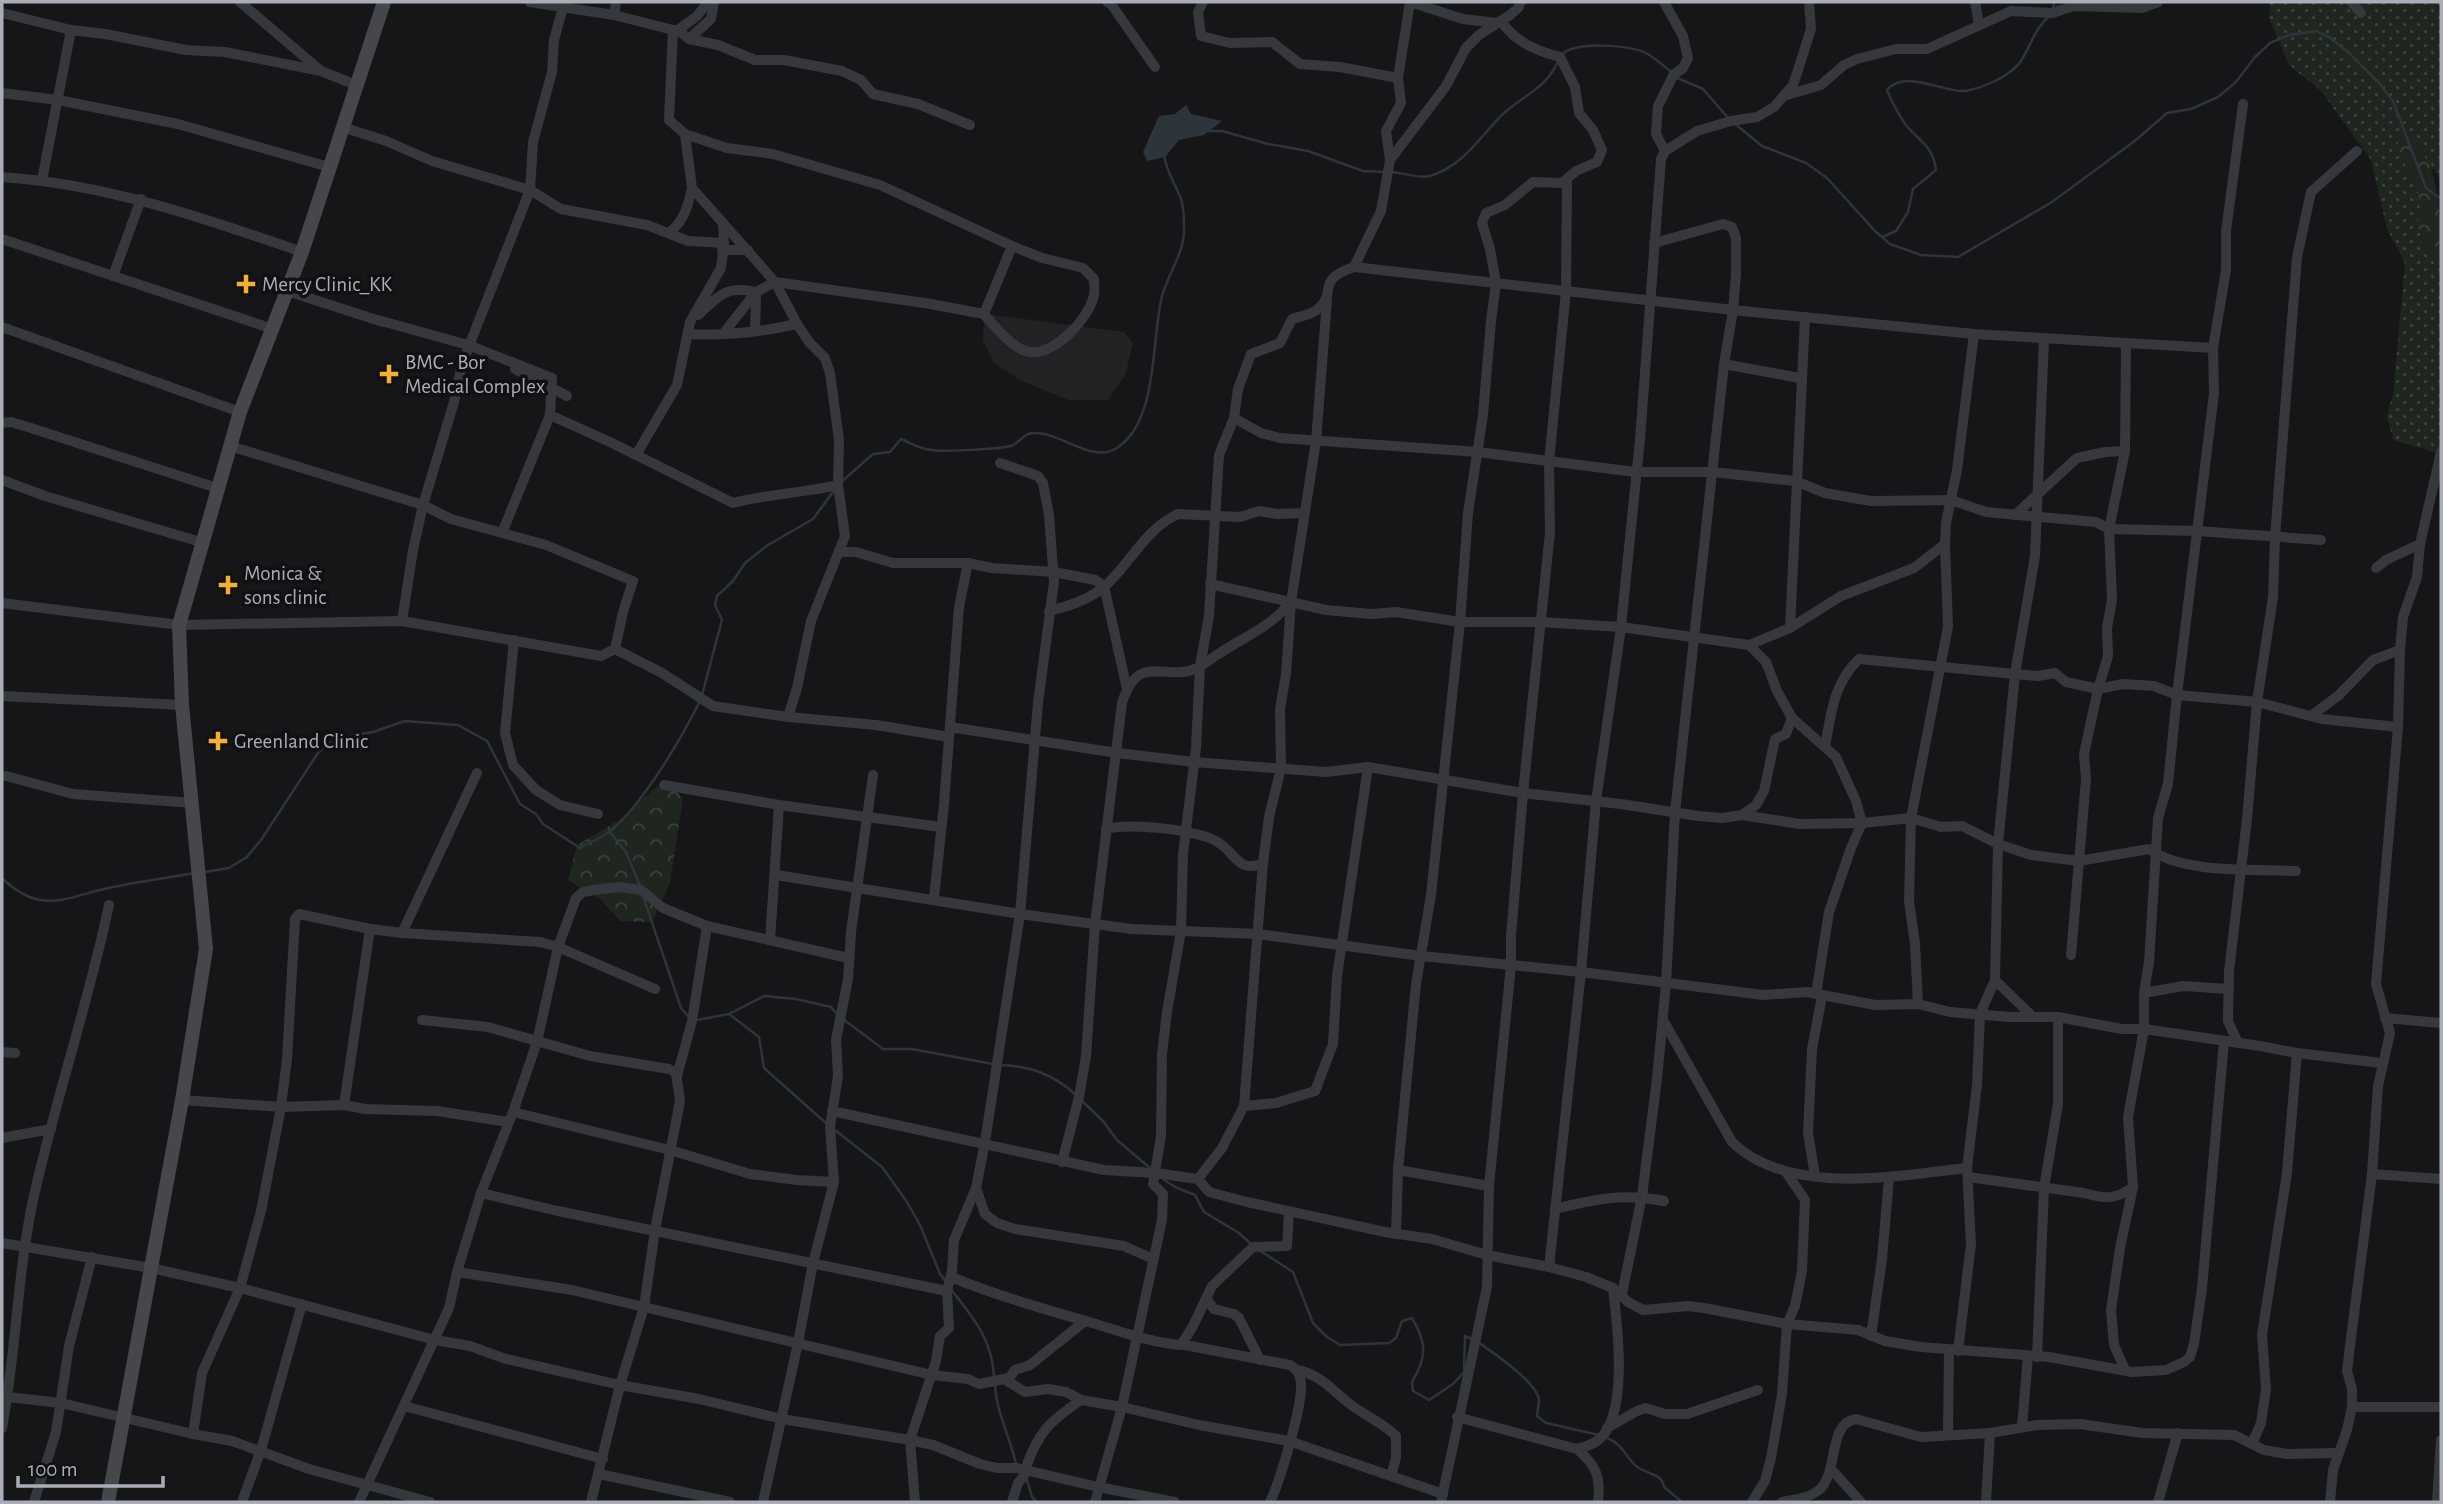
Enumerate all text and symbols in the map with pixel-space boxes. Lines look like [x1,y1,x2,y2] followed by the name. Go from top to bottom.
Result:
[236,274,256,294] marker: Mercy Clinic_KK
[262,274,393,295] place label: Mercy Clinic_KK
[405,352,545,397] place label: BMC - Bor Medical Complex
[379,364,399,384] marker: BMC - Bor Medical Complex
[244,563,326,608] place label: Monica & sons clinic
[218,575,238,595] marker: Monica & sons clinic
[208,731,228,751] marker: Greenland Clinic
[234,731,368,752] place label: Greenland Clinic
[18,1444,163,1488] scale bar
[28,1459,78,1480] text: 100 m

